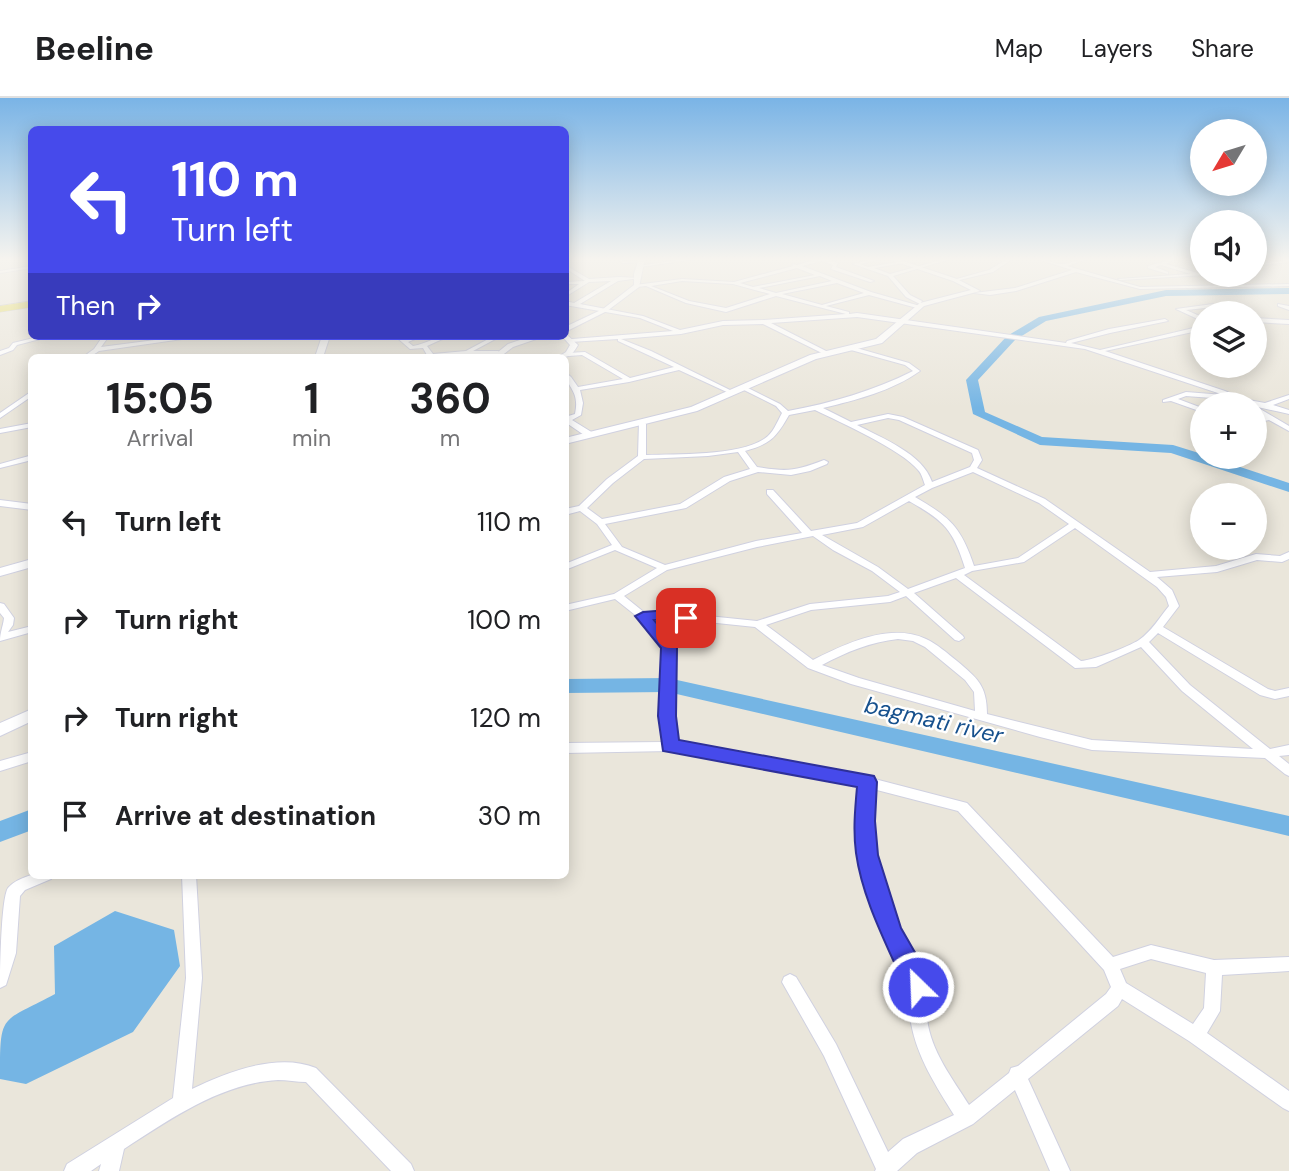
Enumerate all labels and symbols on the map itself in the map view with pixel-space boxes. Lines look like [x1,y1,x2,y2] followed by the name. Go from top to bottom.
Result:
[1190,119,1267,196] north arrow
[656,588,716,648] pin
[862,689,1008,751] water label: bagmati river
[881,950,955,1024] position arrow

